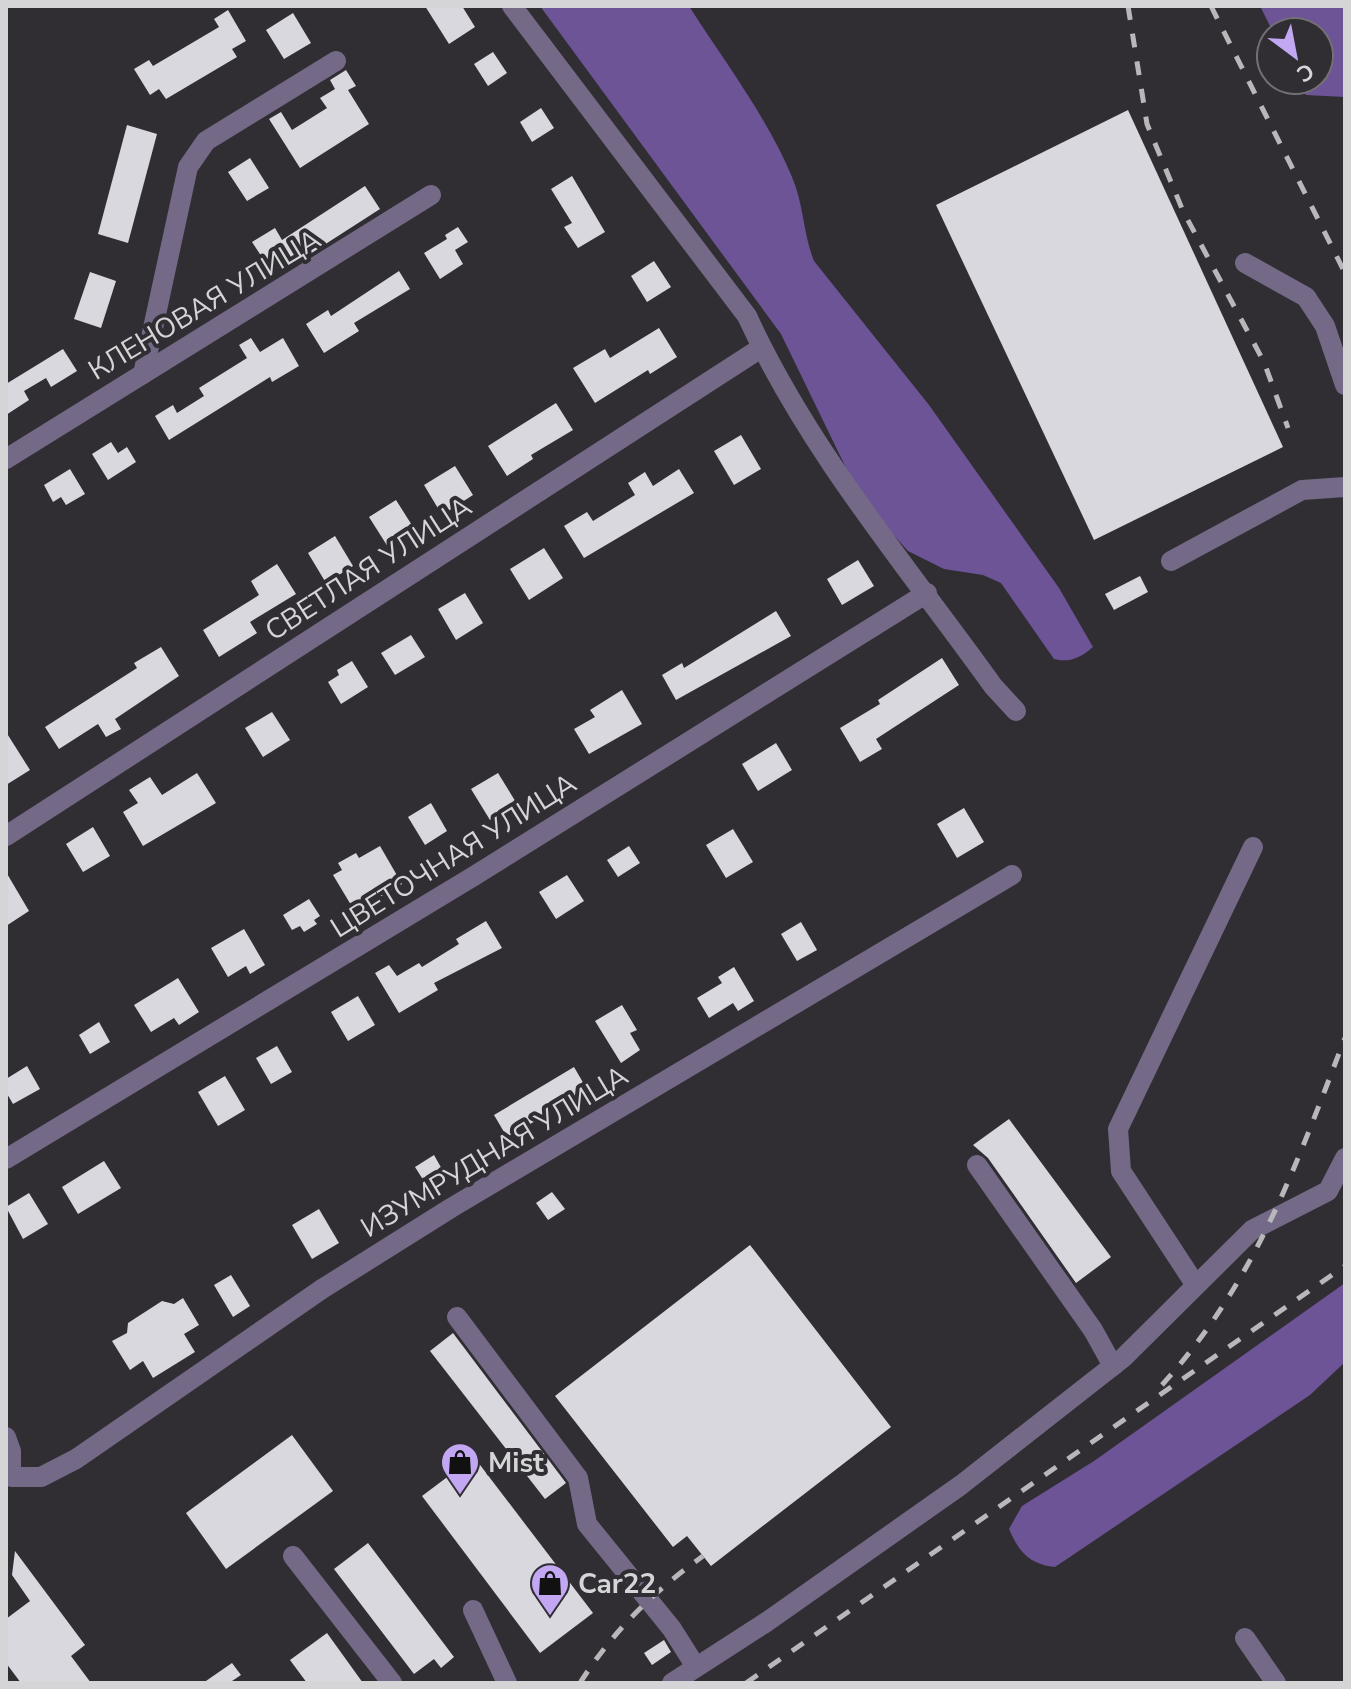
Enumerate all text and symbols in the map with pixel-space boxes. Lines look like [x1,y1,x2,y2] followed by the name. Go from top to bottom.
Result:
[1255,16,1335,96] north arrow
[1291,55,1319,89] text: С
[81,220,328,389] street label: КЛЕНОВАЯ УЛИЦА
[258,488,479,650] street label: СВЕТЛАЯ УЛИЦА
[324,765,584,947] street label: ЦВЕТОЧНАЯ УЛИЦА
[354,1057,635,1247] street label: ИЗУМРУДНАЯ УЛИЦА
[439,1441,481,1496] shop icon: Mist
[488,1444,544,1482] place label: Mist
[529,1562,571,1617] shop icon: Car22
[578,1565,656,1603] place label: Car22

